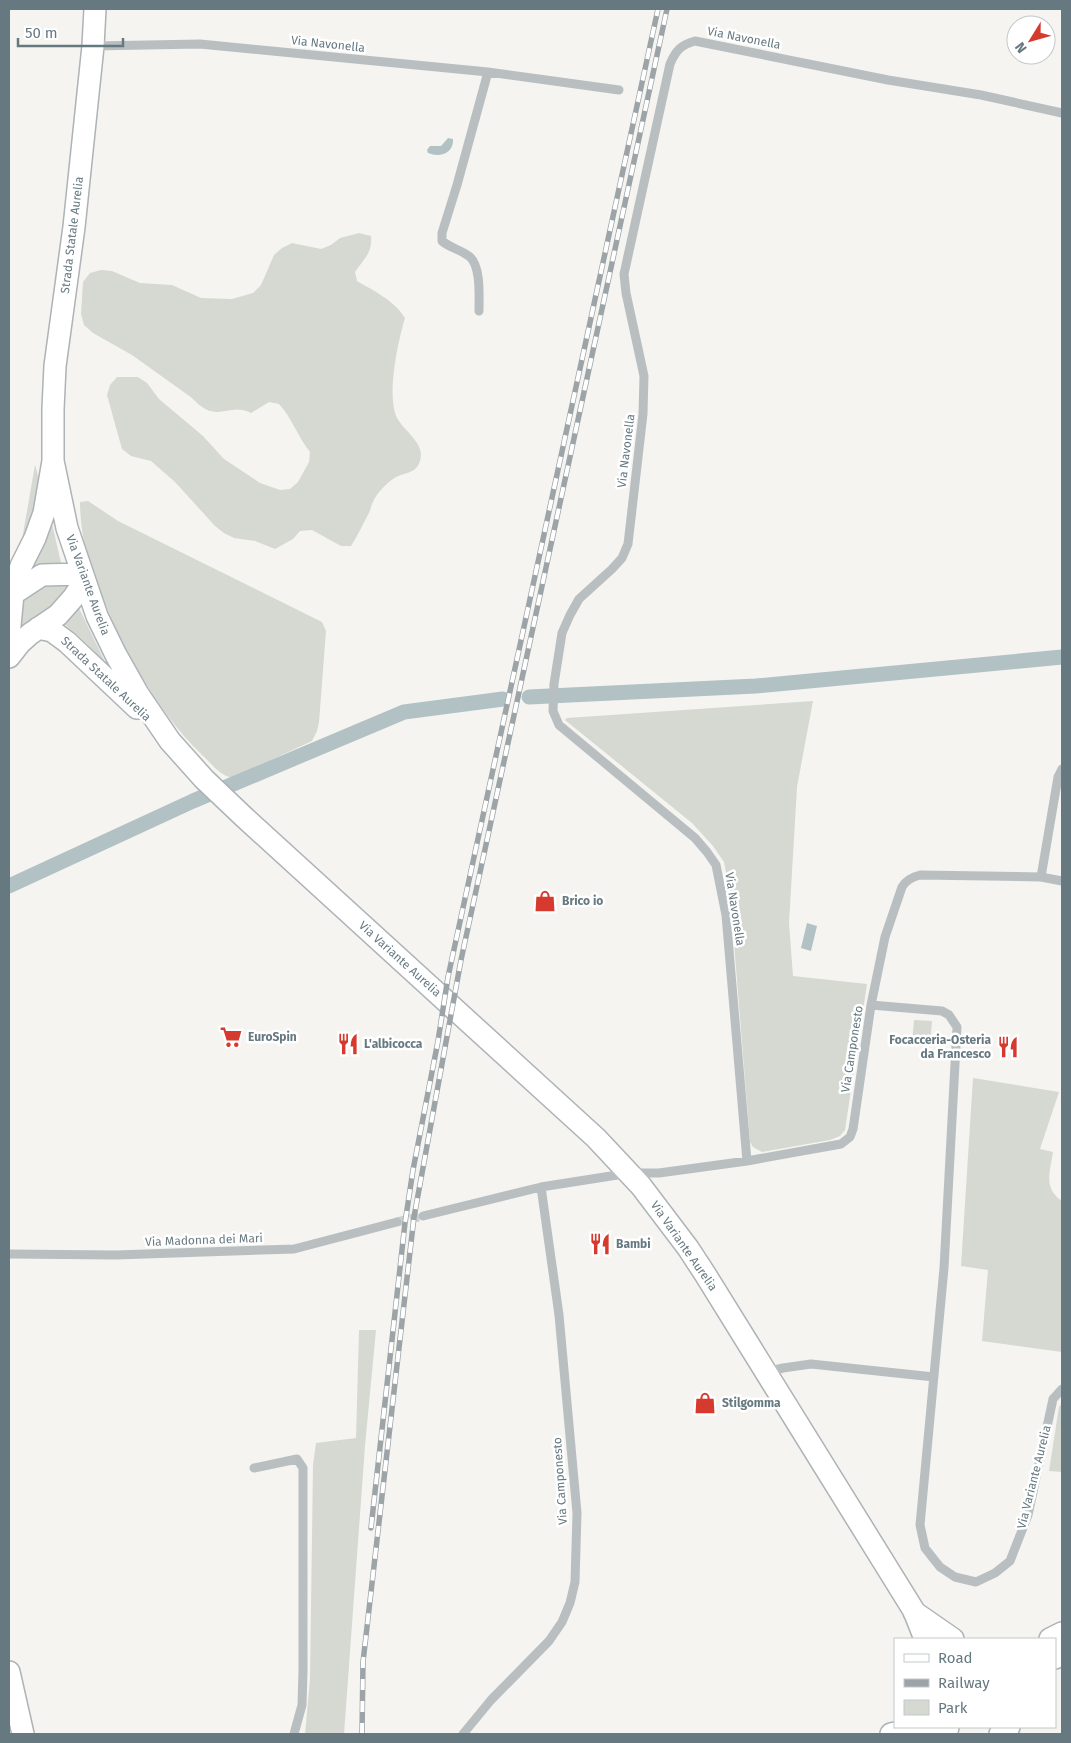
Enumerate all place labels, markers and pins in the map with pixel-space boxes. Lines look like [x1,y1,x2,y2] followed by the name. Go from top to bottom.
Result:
[532,888,558,914] shop icon: Brico io
[562,894,603,908] place label: Brico io
[218,1024,244,1050] supermarket icon: EuroSpin
[248,1030,297,1044] place label: EuroSpin
[335,1031,361,1057] restaurant icon: L'albicocca
[889,1033,991,1061] place label: Focacceria-Osteria da Francesco
[995,1034,1021,1060] restaurant icon: Focacceria-Osteria da Francesco
[364,1037,423,1051] place label: L'albicocca
[587,1231,613,1257] restaurant icon: Bambi
[616,1237,651,1251] place label: Bambi
[692,1390,718,1416] shop icon: Stilgomma
[722,1396,781,1410] place label: Stilgomma

